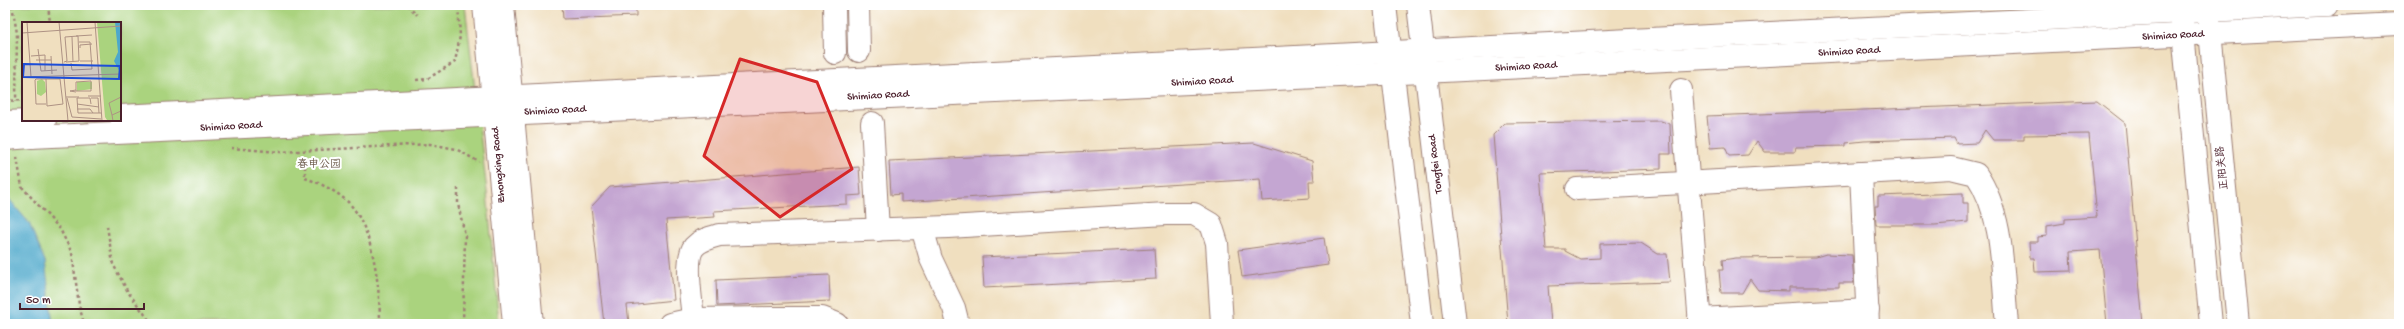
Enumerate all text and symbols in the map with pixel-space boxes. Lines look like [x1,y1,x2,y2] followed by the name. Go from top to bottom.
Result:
[22,22,121,121] inset map
[2142,28,2206,44] street label: Shimiao Road
[1818,44,1882,60] street label: Shimiao Road
[1495,59,1559,75] street label: Shimiao Road
[1171,74,1235,90] street label: Shimiao Road
[847,88,911,104] street label: Shimiao Road
[524,103,588,119] street label: Shimiao Road
[200,119,264,135] street label: Shimiao Road
[490,125,508,204] street label: Zhongxing Road
[1425,132,1446,195] street label: Tongfei Road
[2214,145,2231,191] street label: 正阳关路
[297,158,341,171] park label: 春申公园
[20,285,144,311] scale bar
[26,294,51,308] text: 50 m

